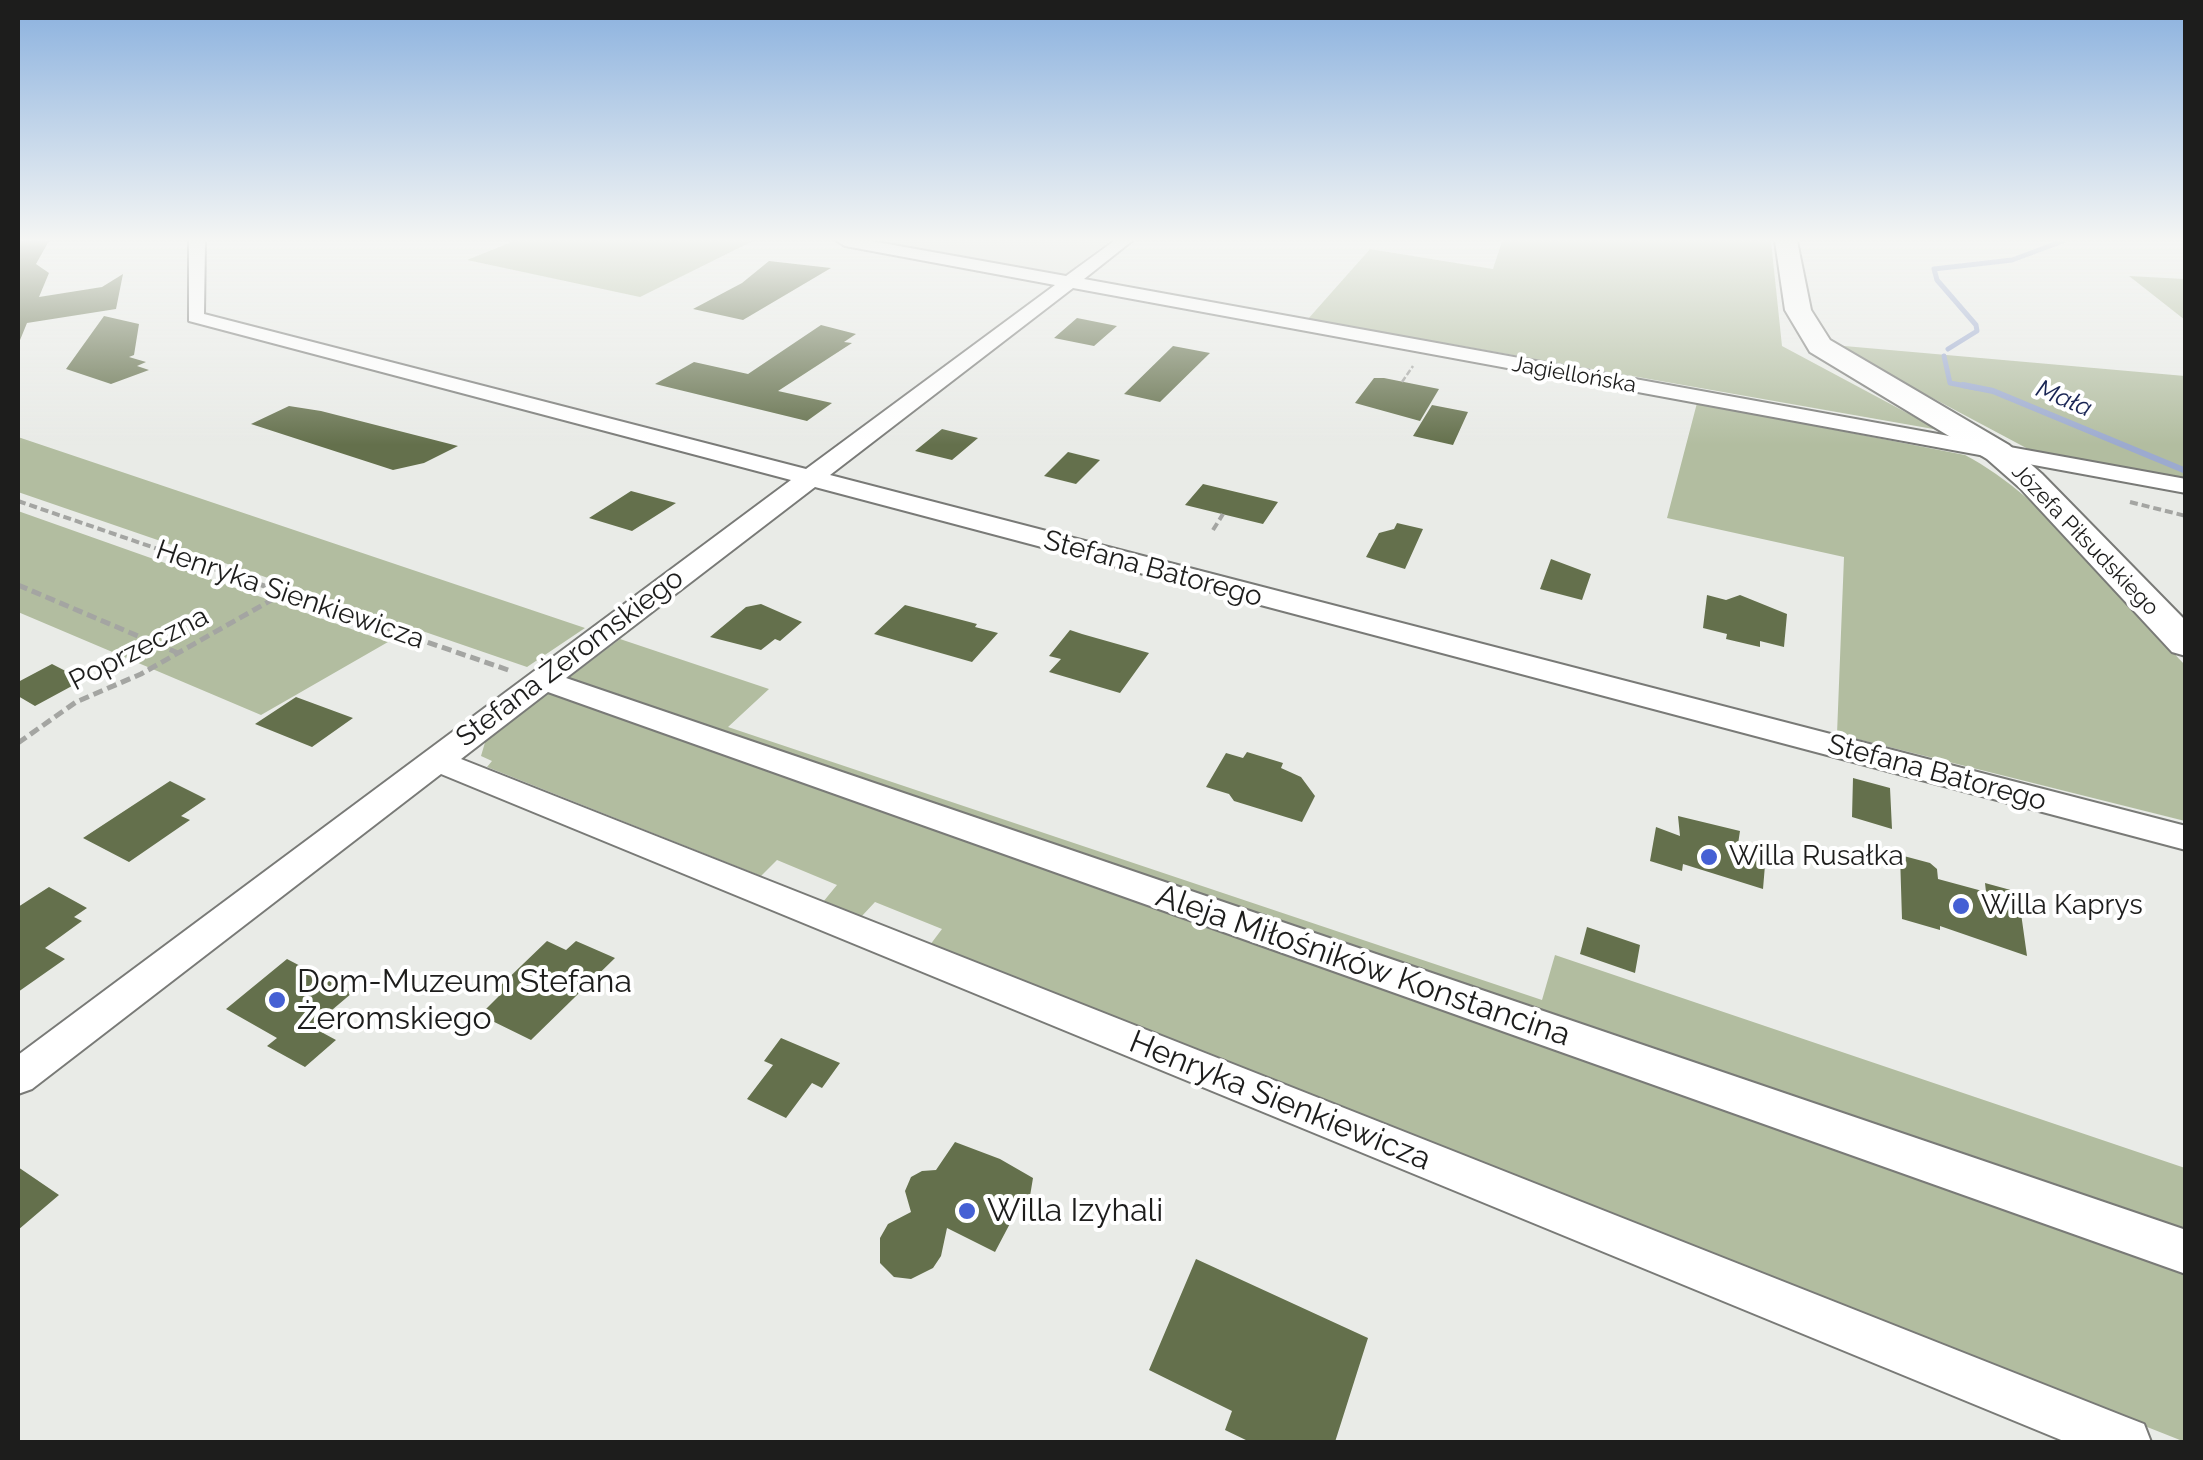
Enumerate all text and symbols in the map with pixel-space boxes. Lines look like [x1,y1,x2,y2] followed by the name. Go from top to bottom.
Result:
[1510,351,1638,399] street label: Jagiellońska
[2032,374,2096,424] water label: Mała
[2006,459,2164,621] street label: Józefa Piłsudskiego
[1040,524,1266,614] street label: Stefana Batorego
[151,533,429,657] street label: Henryka Sienkiewicza
[450,562,690,754] street label: Stefana Żeromskiego
[64,600,214,698] street label: Poprzeczna
[1824,728,2050,818] street label: Stefana Batorego
[1729,840,1904,874] place label: Willa Rusałka
[1698,846,1720,868] marker: Willa Rusałka
[1151,877,1575,1055] street label: Aleja Miłośników Konstancina
[1981,889,2143,923] place label: Willa Kaprys
[1950,895,1972,917] marker: Willa Kaprys
[297,963,632,1038] place label: Dom-Muzeum Stefana Żeromskiego
[266,989,288,1011] marker: Dom-Muzeum Stefana Żeromskiego
[1124,1023,1436,1179] street label: Henryka Sienkiewicza
[987,1192,1163,1230] place label: Willa Izyhali
[956,1200,978,1222] marker: Willa Izyhali

